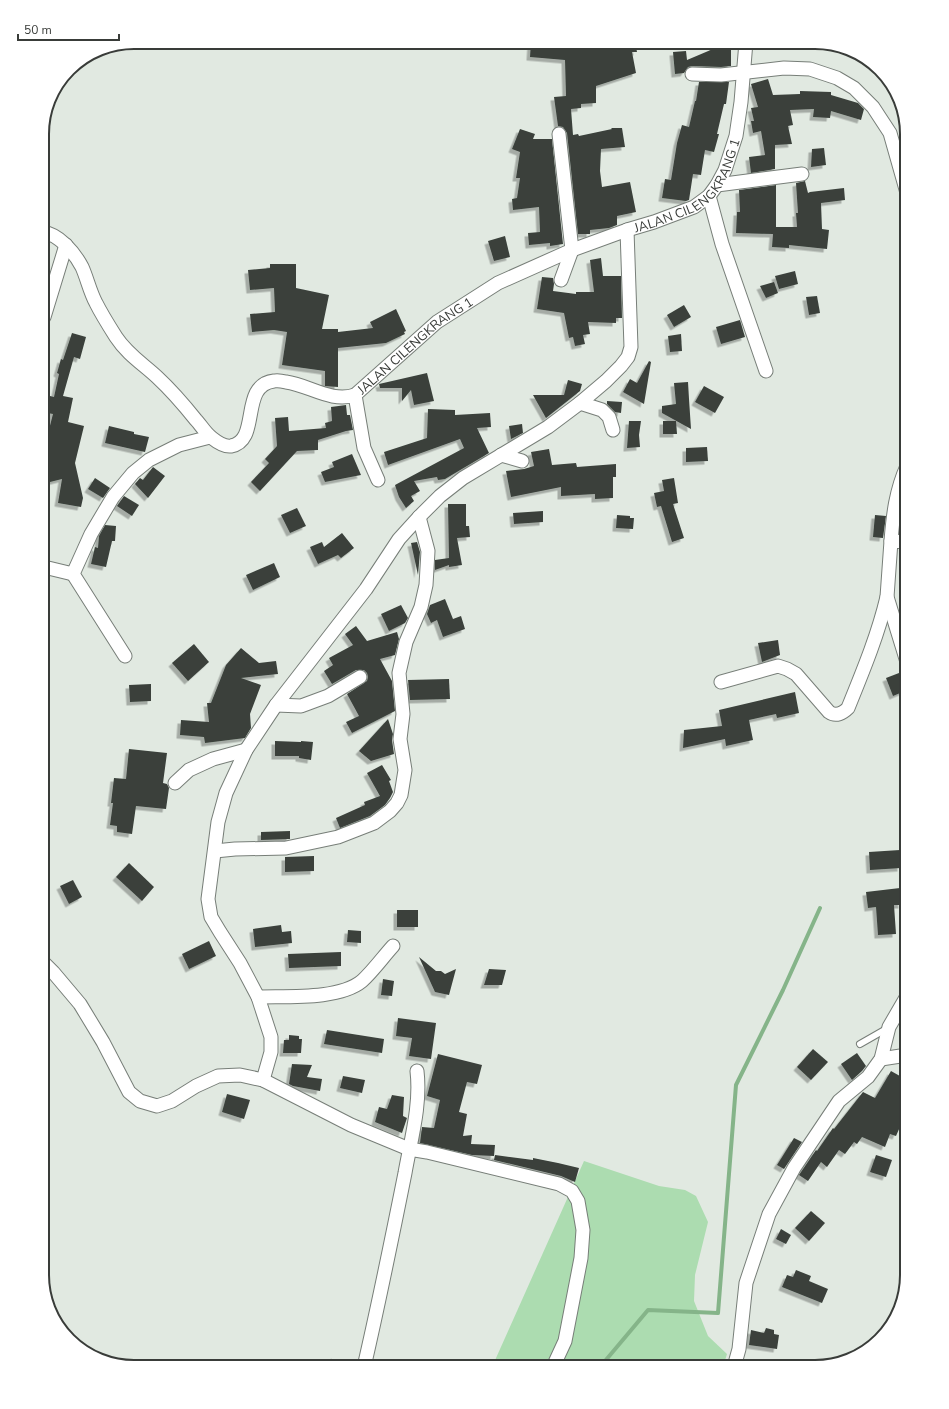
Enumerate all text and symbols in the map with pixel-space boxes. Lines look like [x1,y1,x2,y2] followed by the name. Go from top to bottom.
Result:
[18,16,119,42] scale bar
[24,22,52,38] text: 50 m
[631,136,745,238] street label: JALAN CILENGKRANG 1
[353,293,477,400] street label: JALAN CILENGKRANG 1

